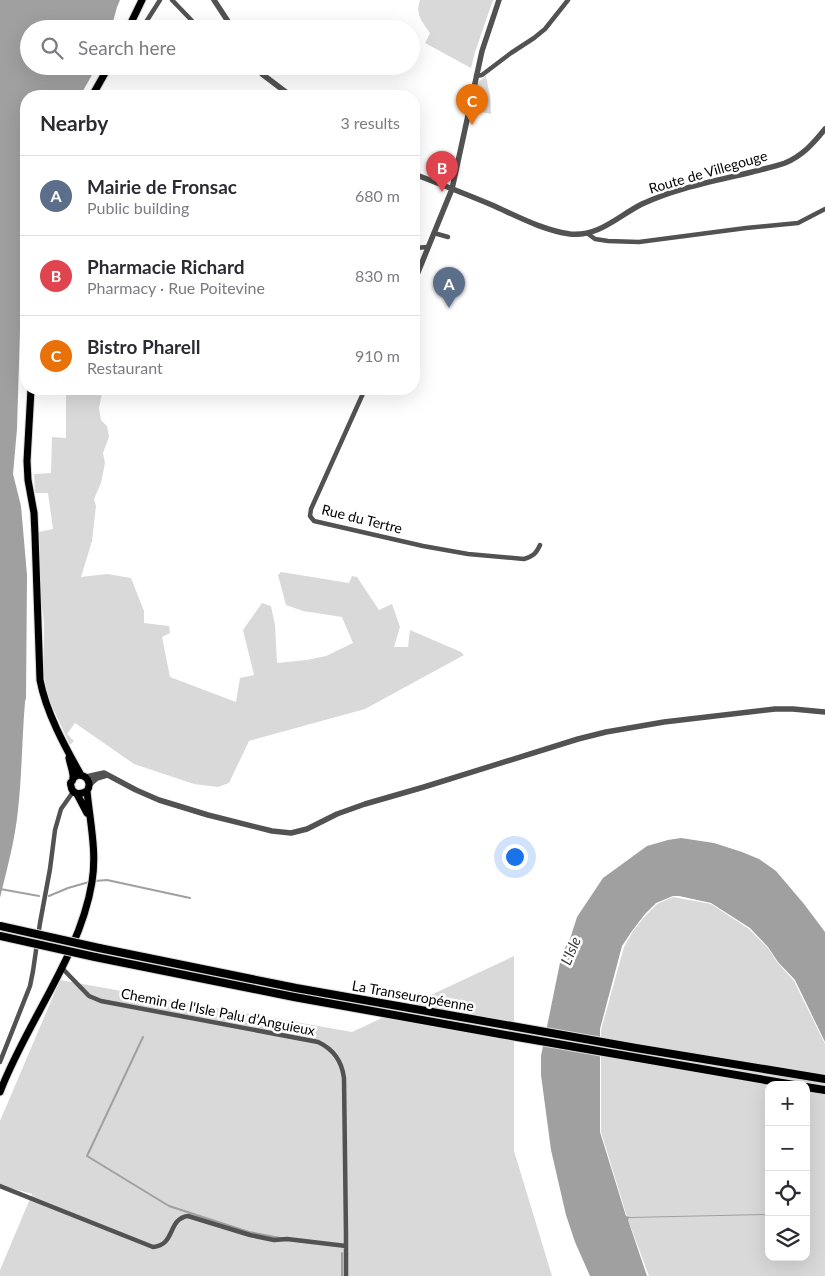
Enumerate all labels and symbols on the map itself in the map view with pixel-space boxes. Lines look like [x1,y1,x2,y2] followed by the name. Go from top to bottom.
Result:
[456,84,488,125] pin: C
[647,146,769,197] street label: Route de Villegouge
[426,151,458,192] pin: B
[433,267,465,308] pin: A
[320,500,404,537] street label: Rue du Tertre
[502,844,528,870] your location
[556,934,584,967] water label: L'Isle
[351,976,475,1015] street label: La Transeuropéenne
[120,984,317,1039] street label: Chemin de l'Isle Palu d’Anguieux

